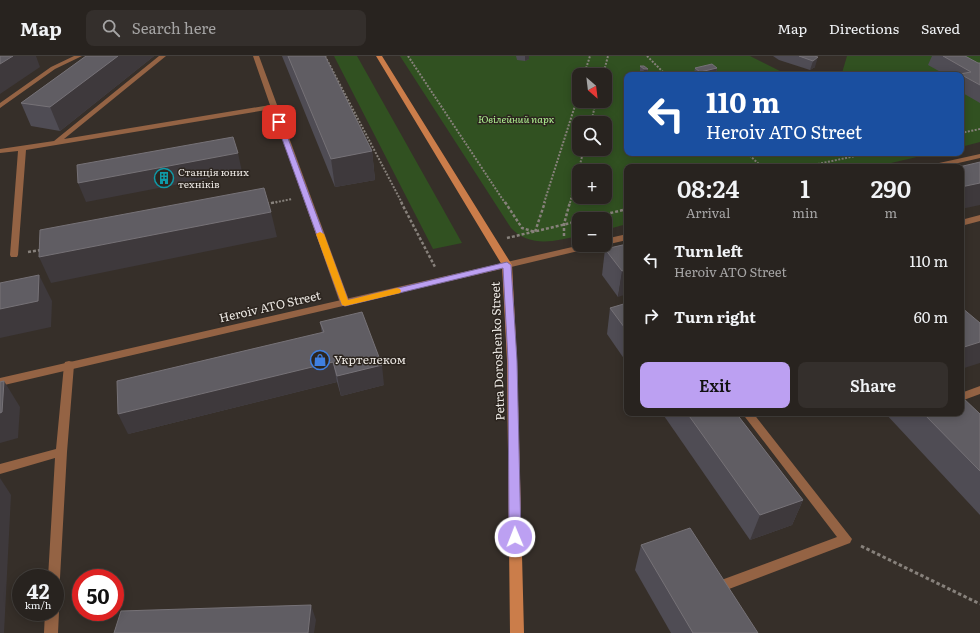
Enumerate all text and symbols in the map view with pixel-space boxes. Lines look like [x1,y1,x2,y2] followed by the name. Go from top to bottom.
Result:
[86,10,366,46] search box
[20,14,62,42] text: Map
[132,16,216,39] text: Search here
[100,17,122,39] icon: search
[777,18,807,38] text: Map
[829,18,899,38] text: Directions
[921,18,960,38] text: Saved
[572,68,612,108] north arrow
[572,68,612,252] map controls
[706,80,780,122] text: 110 m
[640,88,692,140] icon: left
[262,105,296,139] pin
[268,111,290,133] icon: arrive
[478,111,555,126] park label: Ювілейний парк
[572,116,612,156] button: search
[706,118,862,145] text: Heroiv ATO Street
[178,164,249,191] place label: Станція юних техніків
[572,164,612,204] button: +
[153,167,175,189] building icon: Станція юних техніків
[677,170,739,205] text: 08:24
[800,170,810,205] text: 1
[871,170,911,205] text: 290
[686,203,730,222] text: Arrival
[792,203,818,222] text: min
[885,203,897,222] text: m
[572,212,612,252] button: −
[674,239,743,262] text: Turn left
[640,249,662,271] icon: left
[910,249,948,272] text: 110 m
[674,262,787,281] text: Heroiv ATO Street
[486,281,508,421] street label: Petra Doroshenko Street
[217,286,323,326] street label: Heroiv ATO Street
[640,305,662,327] icon: right
[674,305,756,328] text: Turn right
[914,305,948,328] text: 60 m
[309,349,331,371] shop icon: Укртелеком
[334,350,406,368] place label: Укртелеком
[640,362,790,408] button: Exit
[798,362,948,408] button: Share
[494,516,536,558] position arrow
[72,569,124,621] speed limit sign: 50
[27,575,49,605] text: 42
[25,597,51,612] text: km/h

